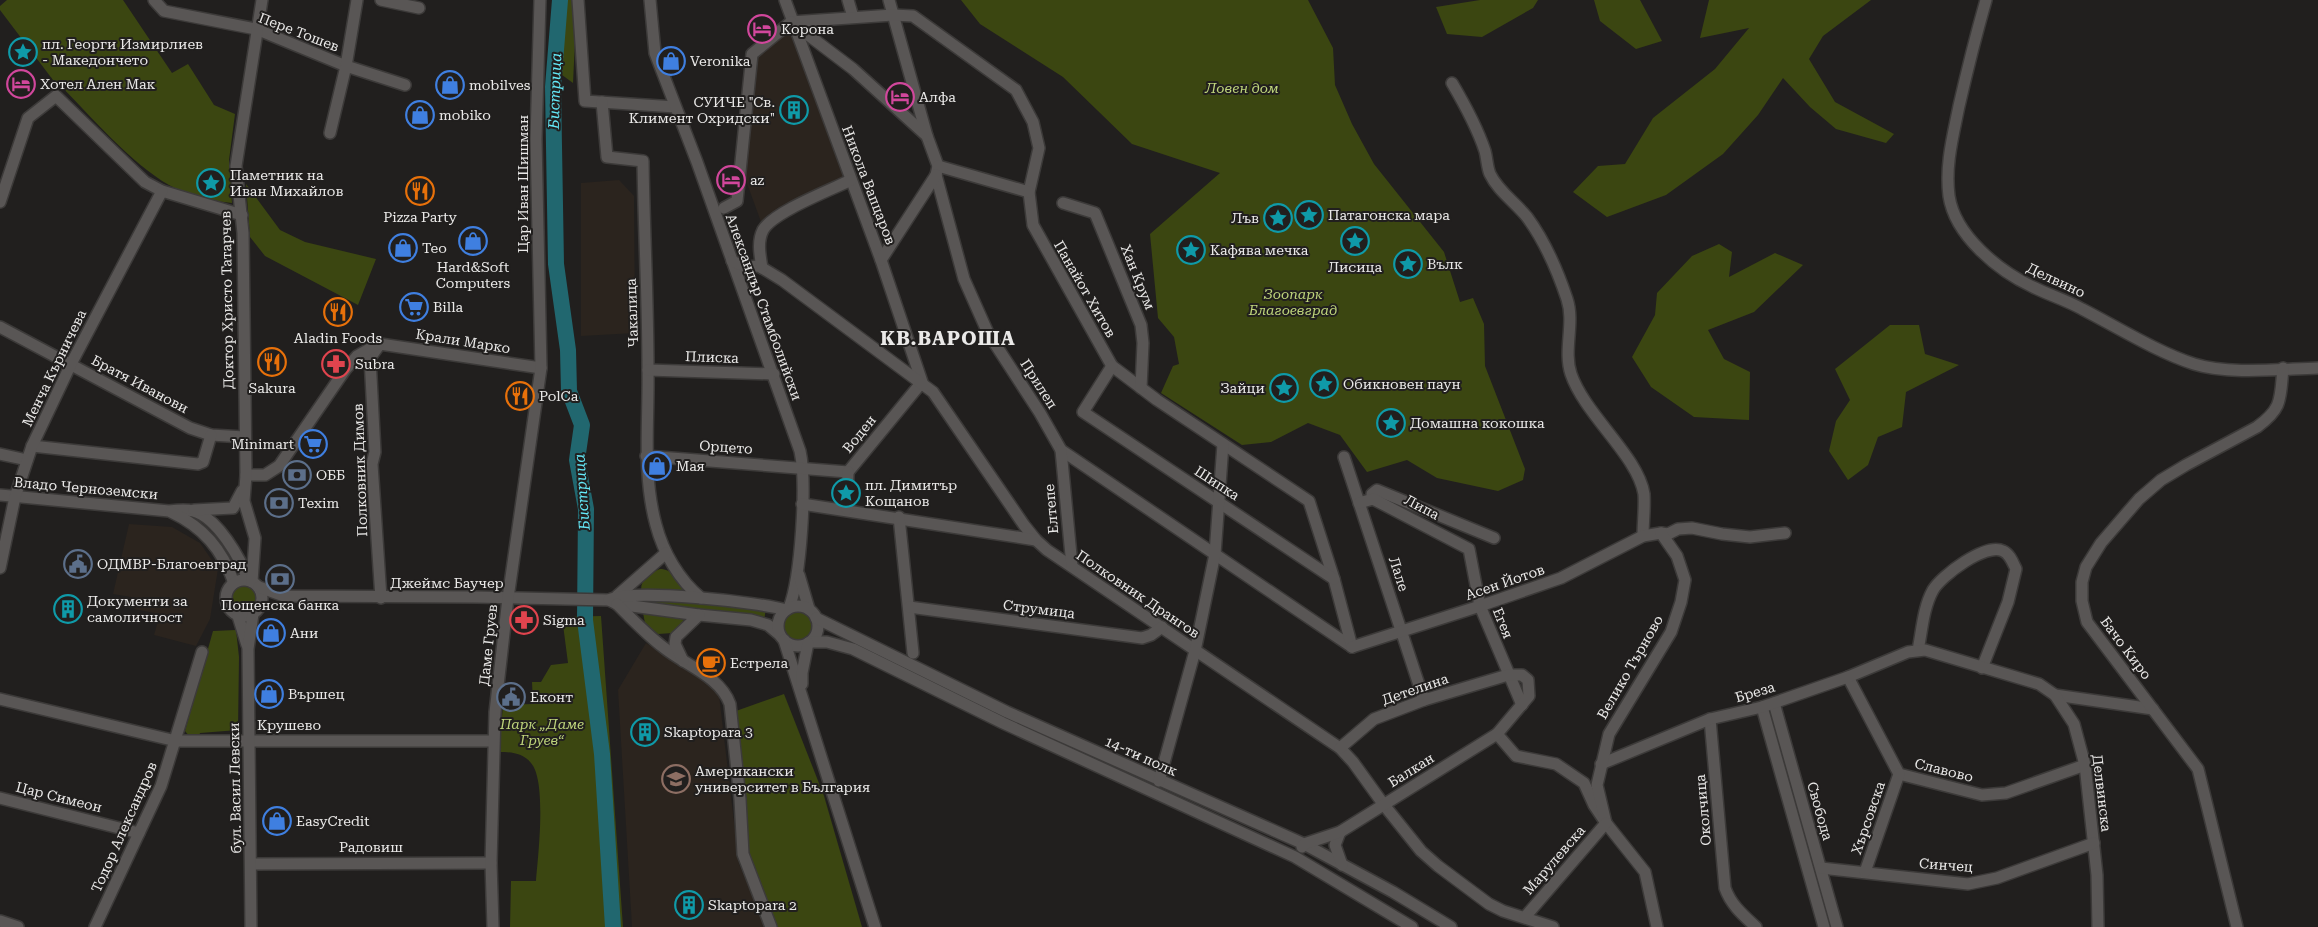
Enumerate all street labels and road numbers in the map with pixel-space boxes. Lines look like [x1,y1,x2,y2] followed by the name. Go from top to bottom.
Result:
[256,9,342,55] street label: Пере Тошев
[515,115,531,253] street label: Цар Иван Шишман
[839,123,899,247] street label: Никола Вапцаров
[217,211,237,389] street label: Доктор Христо Татарчев
[723,212,805,402] street label: Александър Стамболийски
[1051,238,1119,340] street label: Панайот Хитов
[1118,242,1158,312] street label: Хан Крум
[2024,259,2088,301] street label: Делвино
[623,278,641,348] street label: Чакалица
[19,307,89,429] street label: Менча Кърничева
[414,326,512,356] street label: Крали Марко
[685,348,740,366] street label: Плиска
[89,352,191,416] street label: Братя Иванови
[1017,356,1061,412] street label: Прилеп
[350,403,370,537] street label: Полковник Димов
[839,412,879,456] street label: Воден
[699,437,753,457] street label: Орцето
[1192,463,1243,504] street label: Шипка
[13,474,159,502] street label: Владо Черноземски
[1041,483,1061,535] street label: Елтепе
[1402,491,1442,523] street label: Липа
[1073,547,1203,641] street label: Полковник Дрангов
[1386,555,1412,594] street label: Лале
[1463,561,1547,603] street label: Асен Йотов
[390,575,504,591] street label: Джеймс Баучер
[1002,597,1076,621] street label: Струмица
[476,603,500,687] street label: Даме Груев
[1490,605,1516,641] street label: Егея
[1594,612,1666,722] street label: Велико Търново
[2097,613,2155,683] street label: Бачо Киро
[1380,670,1451,708] street label: Детелина
[1733,679,1777,705] street label: Бреза
[257,717,321,733] street label: Крушево
[226,722,244,854] street label: бул. Васил Левски
[1102,733,1180,779] street label: 14-ти полк
[1385,750,1437,790] street label: Балкан
[2089,753,2115,833] street label: Делвинска
[1913,755,1975,785] street label: Славово
[88,759,160,895] street label: Тодор Александров
[1692,773,1714,846] street label: Околчица
[14,779,104,815] street label: Цар Симеон
[1848,779,1888,857] street label: Хърсовска
[1804,780,1836,843] street label: Свобода
[1520,822,1588,898] street label: Марулевска
[339,839,403,855] street label: Радовиш
[1918,855,1974,875] street label: Синчец

